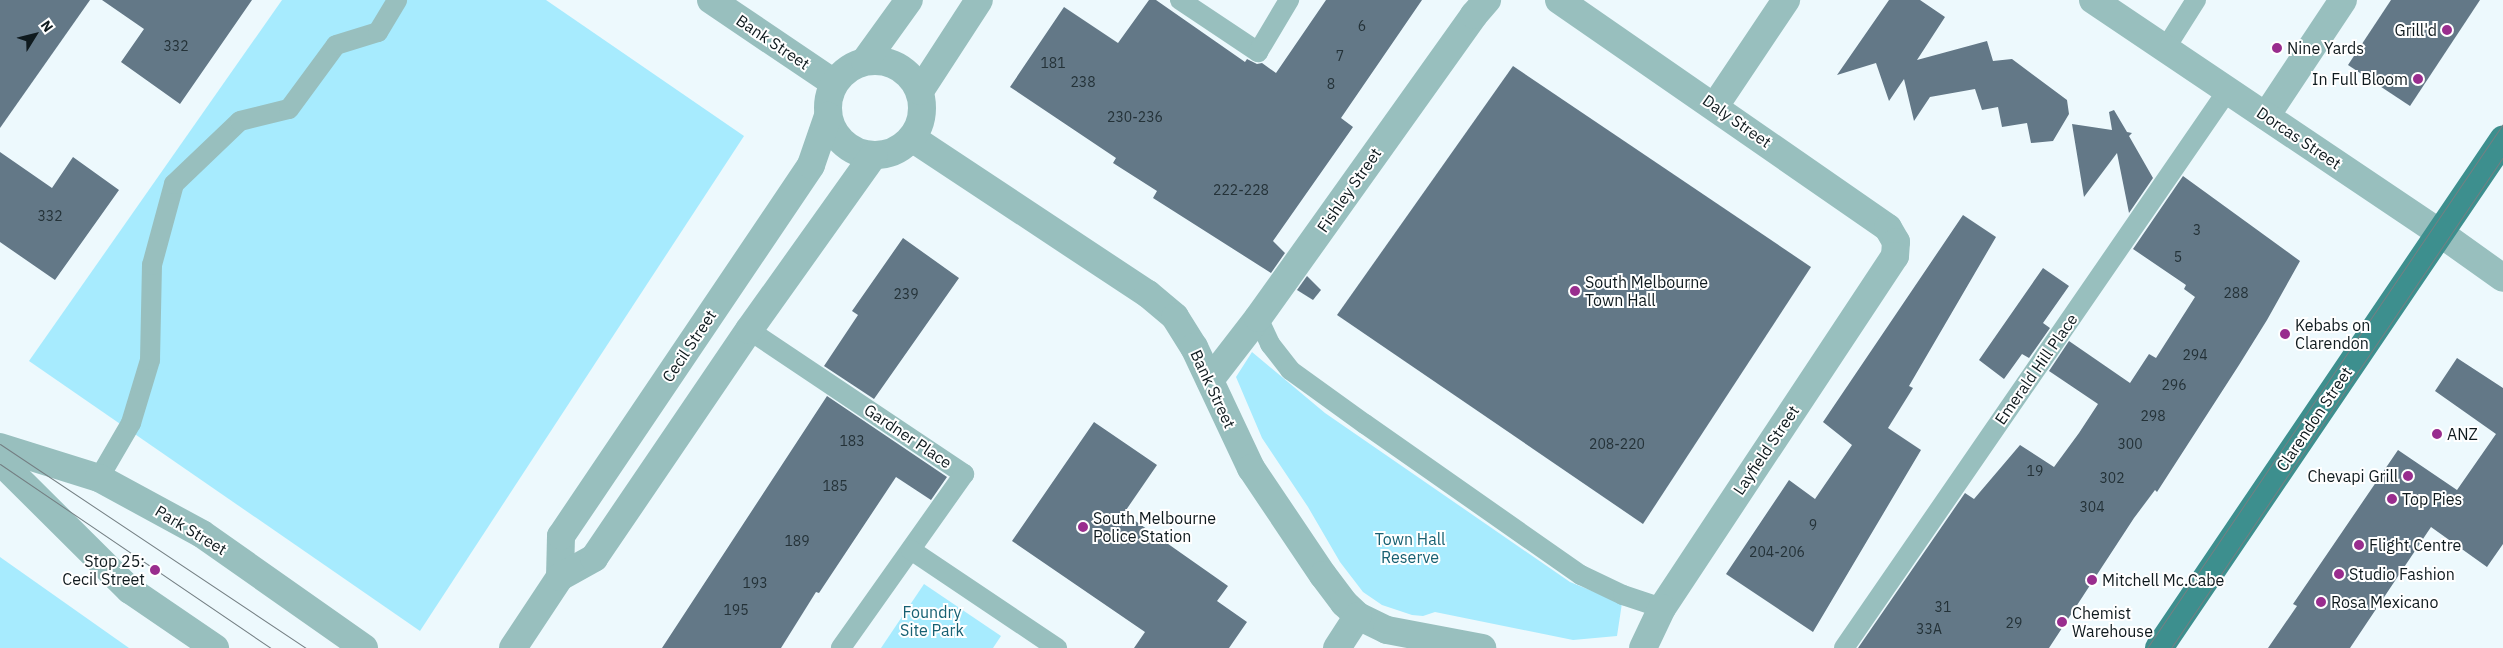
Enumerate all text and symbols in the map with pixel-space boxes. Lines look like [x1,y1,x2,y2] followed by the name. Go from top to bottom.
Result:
[10,10,60,60] north arrow
[733,11,813,73] street label: Bank Street
[37,17,57,36] text: N
[1358,18,1366,34] house number: 6
[2395,20,2437,40] place label: Grill'd
[2441,24,2453,36] marker: Grill'd
[163,38,189,54] house number: 332
[2287,38,2364,58] place label: Nine Yards
[2271,42,2283,54] marker: Nine Yards
[1336,48,1344,64] house number: 7
[1040,55,1066,71] house number: 181
[2312,69,2408,89] place label: In Full Bloom
[2412,73,2424,85] marker: In Full Bloom
[1070,74,1096,90] house number: 238
[1327,76,1335,92] house number: 8
[1699,90,1775,152] street label: Daly Street
[2253,103,2345,173] street label: Dorcas Street
[1107,109,1163,125] house number: 230-236
[1313,144,1385,236] street label: Fishley Street
[1213,182,1269,198] house number: 222-228
[37,208,63,224] house number: 332
[2193,222,2201,238] house number: 3
[2174,249,2182,265] house number: 5
[1585,272,1708,310] place label: South Melbourne Town Hall
[1569,285,1581,297] marker: South Melbourne Town Hall
[2223,285,2249,301] house number: 288
[893,286,919,302] house number: 239
[658,306,720,386] street label: Cecil Street
[1991,310,2081,428] street label: Emerald Hill Place
[2295,315,2370,353] place label: Kebabs on Clarendon
[2279,328,2291,340] marker: Kebabs on Clarendon
[1187,347,1239,431] street label: Bank Street
[2182,347,2208,363] house number: 294
[2272,363,2356,475] street label: Clarendon Street
[2161,377,2187,393] house number: 296
[861,400,955,472] street label: Gardner Place
[1729,402,1803,498] street label: Layfield Street
[2140,408,2166,424] house number: 298
[2447,424,2478,444] place label: ANZ
[2431,428,2443,440] marker: ANZ
[839,433,865,449] house number: 183
[1589,436,1645,452] house number: 208-220
[2117,436,2143,452] house number: 300
[2027,463,2043,479] house number: 19
[2307,466,2398,486] place label: Chevapi Grill
[2099,470,2125,486] house number: 302
[2402,470,2414,482] marker: Chevapi Grill
[822,478,848,494] house number: 185
[2402,489,2462,509] place label: Top Pies
[2386,493,2398,505] marker: Top Pies
[2079,499,2105,515] house number: 304
[152,501,230,559] street label: Park Street
[1093,508,1216,546] place label: South Melbourne Police Station
[1809,517,1817,533] house number: 9
[1077,521,1089,533] marker: South Melbourne Police Station
[1375,529,1445,567] park label: Town Hall Reserve
[784,533,810,549] house number: 189
[2369,535,2461,555] place label: Flight Centre
[2353,539,2365,551] marker: Flight Centre
[1749,544,1805,560] house number: 204-206
[62,551,145,589] place label: Stop 25: Cecil Street
[149,564,161,576] marker: Stop 25: Cecil Street
[2349,564,2455,584] place label: Studio Fashion
[2333,568,2345,580] marker: Studio Fashion
[2102,570,2224,590] place label: Mitchell Mc.Cabe
[2086,574,2098,586] marker: Mitchell Mc.Cabe
[742,575,768,591] house number: 193
[2331,592,2438,612] place label: Rosa Mexicano
[2315,596,2327,608] marker: Rosa Mexicano
[1935,599,1951,615] house number: 31
[723,602,749,618] house number: 195
[900,602,964,640] park label: Foundry Site Park
[2072,603,2153,641] place label: Chemist Warehouse
[2006,615,2022,631] house number: 29
[2056,616,2068,628] marker: Chemist Warehouse
[1916,621,1942,637] house number: 33A

